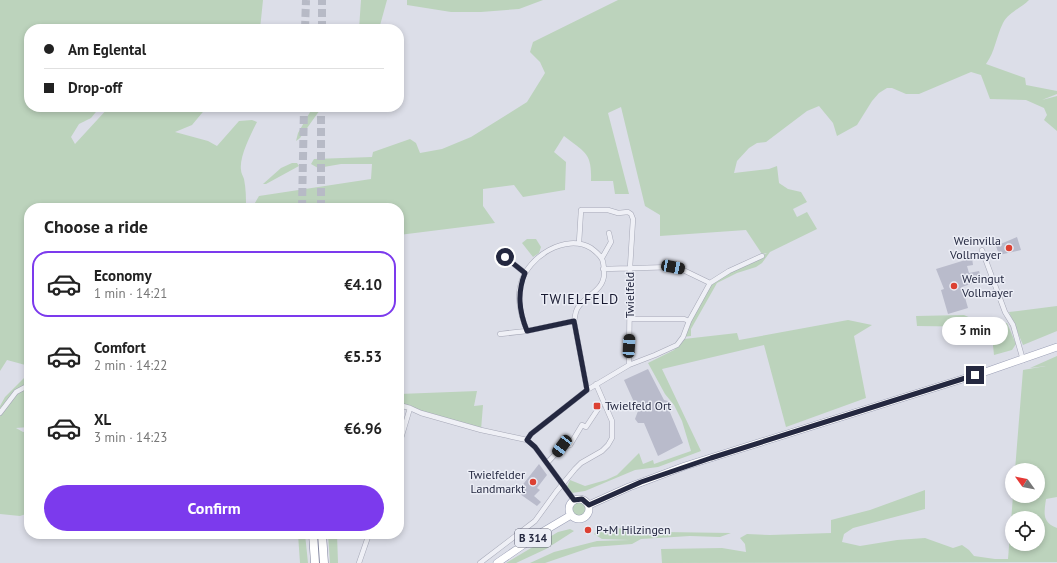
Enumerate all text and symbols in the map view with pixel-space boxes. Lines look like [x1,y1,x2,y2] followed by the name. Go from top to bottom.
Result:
[68,40,146,59] text: Am Eglental
[68,78,122,97] text: Drop-off
[44,215,148,238] text: Choose a ride
[949,233,1001,262] place label: Weinvilla Vollmayer
[1004,243,1014,253] marker: Weinvilla Vollmayer
[496,248,514,266] route start
[660,259,686,275] car
[46,266,82,302] icon: car
[94,266,152,285] text: Economy
[961,271,1013,300] place label: Weingut Vollmayer
[622,272,637,318] street label: Twielfeld
[344,275,382,294] text: €4.10
[949,281,959,291] marker: Weingut Vollmayer
[94,285,167,302] text: 1 min · 14:21
[541,290,619,308] district label: TWIELFELD
[942,317,1008,345] callout: 3 min
[959,322,991,339] text: 3 min
[622,334,636,358] car
[46,338,82,374] icon: car
[94,338,146,357] text: Comfort
[344,347,382,366] text: €5.53
[94,357,167,374] text: 2 min · 14:22
[966,366,984,384] route end
[605,398,671,413] place label: Twielfeld Ort
[592,401,602,411] marker: Twielfeld Ort
[46,410,82,446] icon: car
[94,410,111,429] text: XL
[344,419,382,438] text: €6.96
[94,429,167,446] text: 3 min · 14:23
[550,433,574,459] car
[1005,463,1045,503] north arrow
[1005,463,1045,551] map controls
[468,467,525,496] place label: Twielfelder Landmarkt
[528,477,538,487] marker: Twielfelder Landmarkt
[44,485,384,531] button: Confirm
[1005,511,1045,551] button: locate
[596,522,671,537] place label: P+M Hilzingen
[583,525,593,535] marker: P+M Hilzingen
[515,529,551,547] road number: B 314

